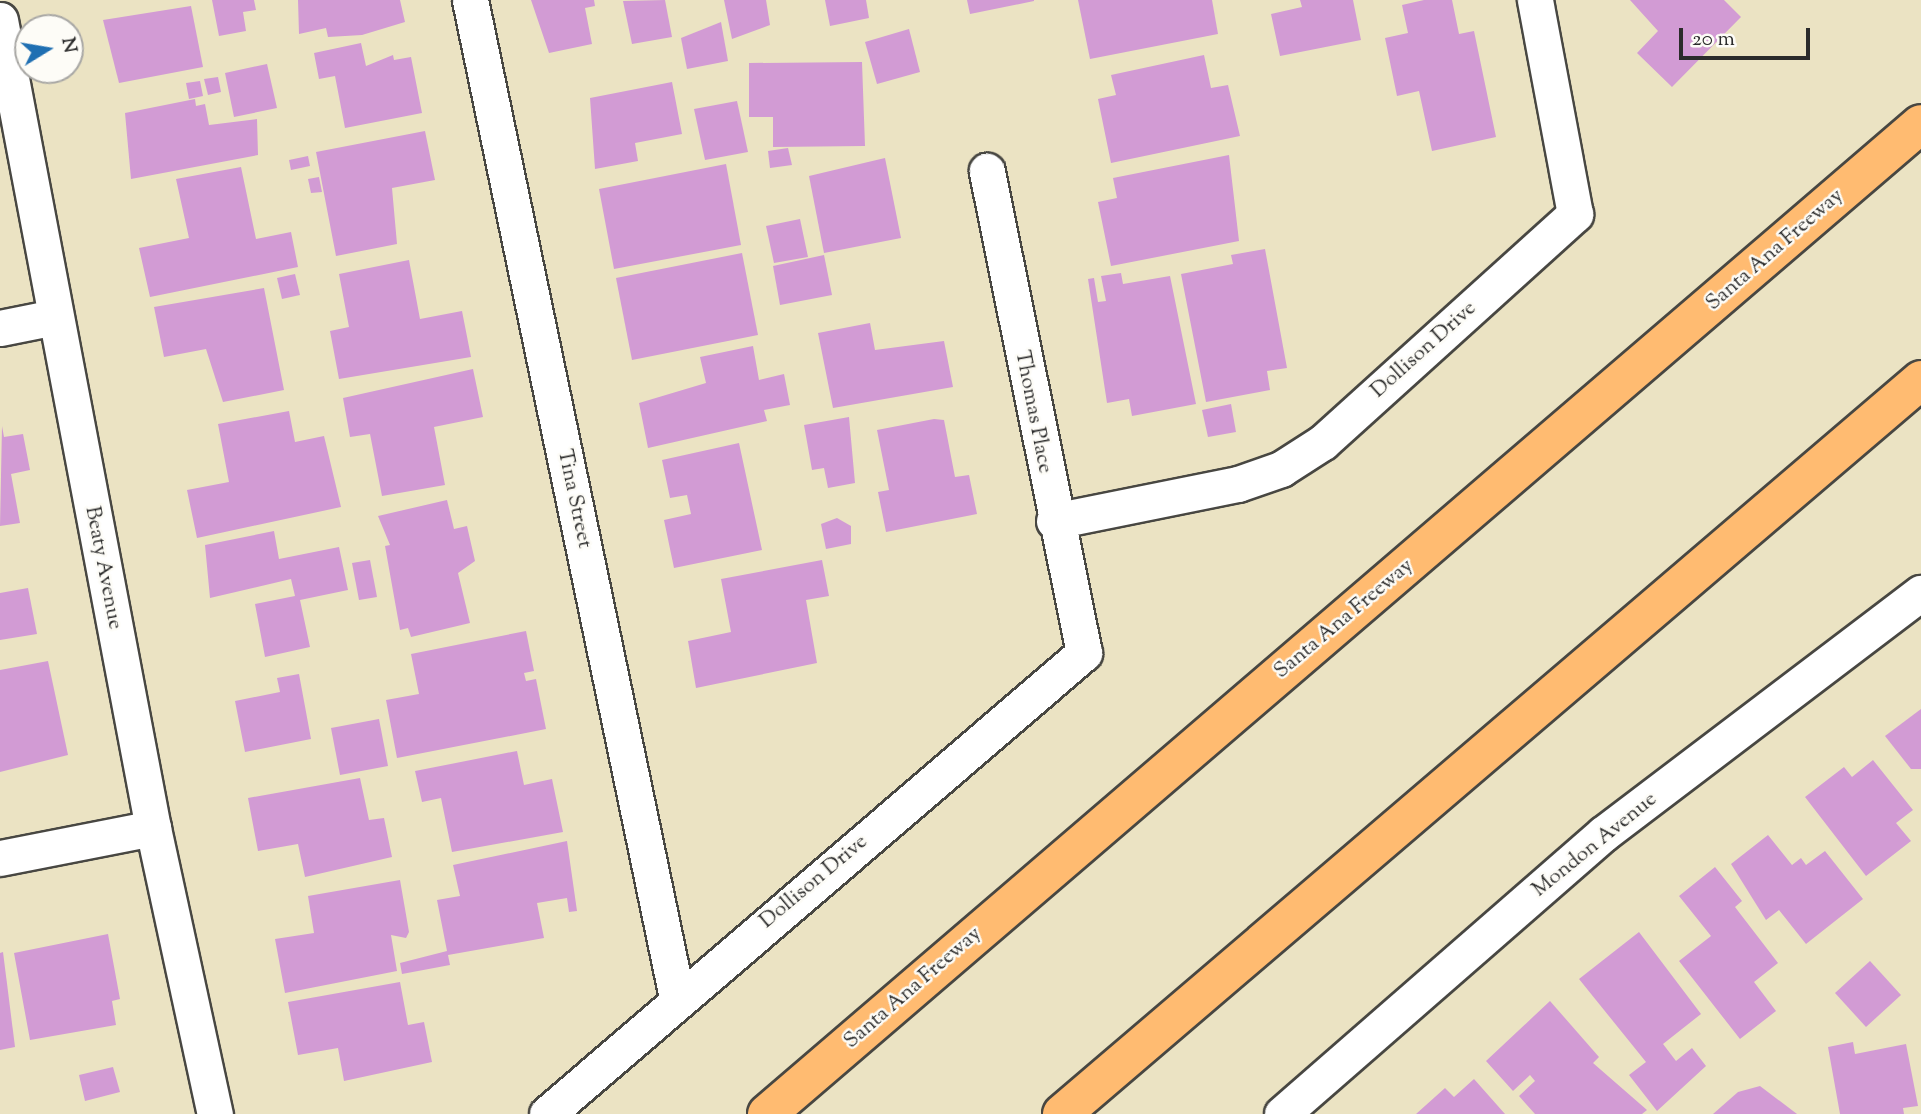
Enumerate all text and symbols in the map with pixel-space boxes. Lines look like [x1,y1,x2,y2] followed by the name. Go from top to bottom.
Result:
[14,14,84,84] north arrow
[1683,14,1814,58] scale bar
[1692,25,1735,55] text: 20 m
[53,35,83,55] text: N
[1701,184,1849,316] street label: Santa Ana Freeway
[1366,296,1482,404] street label: Dollison Drive
[1009,348,1057,476] street label: Thomas Place
[551,447,597,551] street label: Tina Street
[79,504,127,632] street label: Beaty Avenue
[1270,554,1418,684] street label: Santa Ana Freeway
[1528,787,1662,903] street label: Mondon Avenue
[755,830,873,934] street label: Dollison Drive
[839,922,987,1054] street label: Santa Ana Freeway

